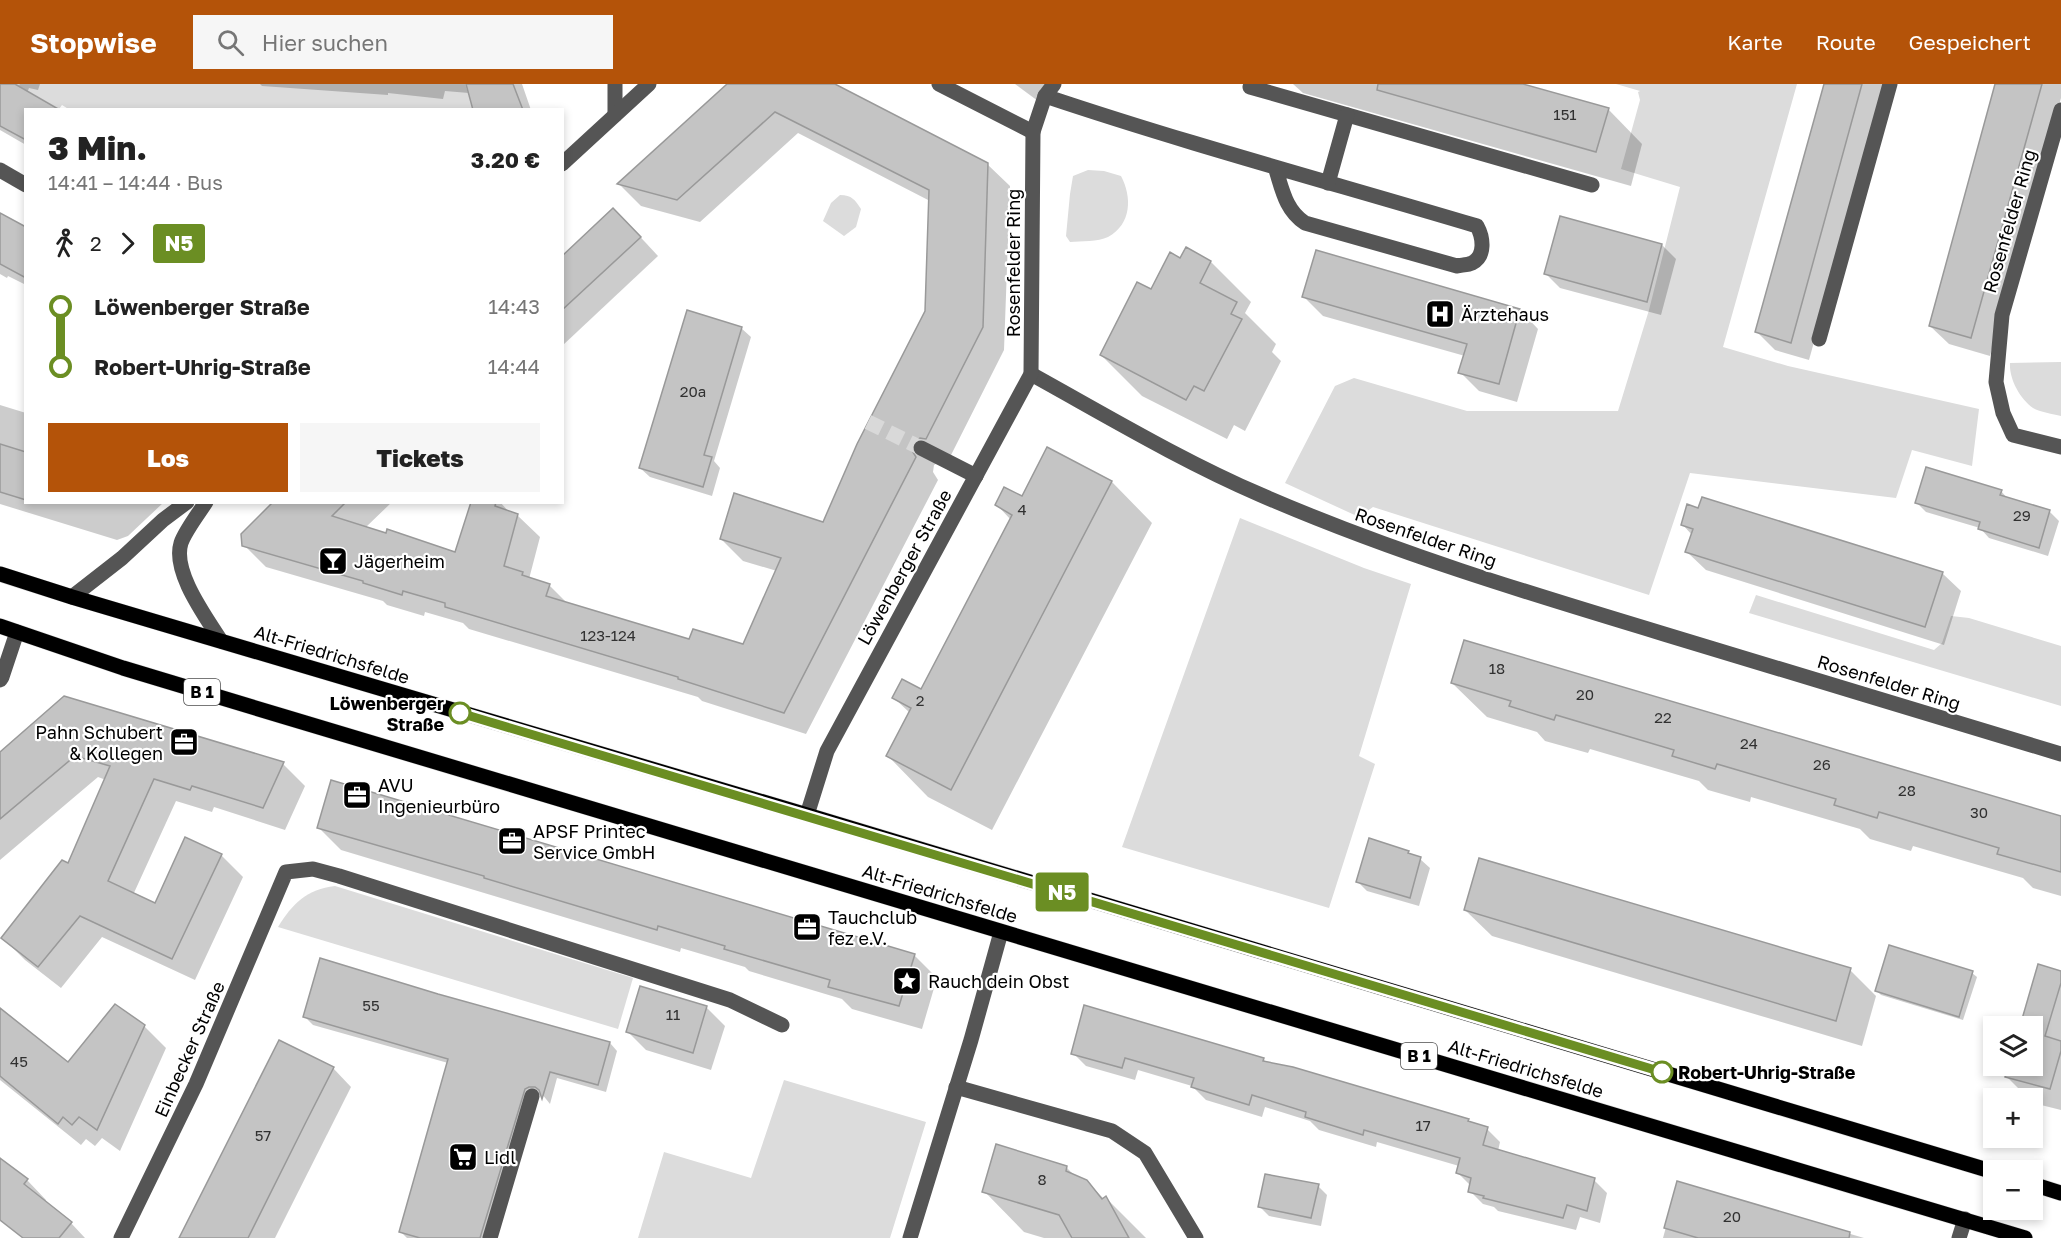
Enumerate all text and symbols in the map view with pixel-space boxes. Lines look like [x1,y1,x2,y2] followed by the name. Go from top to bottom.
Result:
[193,15,613,69] search box
[30,26,157,59] text: Stopwise
[214,26,247,59] icon: search
[262,29,388,56] text: Hier suchen
[1727,29,1783,55] text: Karte
[1816,29,1876,55] text: Route
[1909,29,2031,55] text: Gespeichert
[1553,105,1577,123] house number: 151
[48,128,147,167] text: 3 Min.
[471,146,540,173] text: 3.20 €
[1978,147,2040,295] street label: Rosenfelder Ring
[48,170,223,194] text: 14:41 – 14:44 · Bus
[1002,189,1024,337] street label: Rosenfelder Ring
[48,227,81,260] icon: walk
[111,227,144,260] icon: forward
[165,230,193,256] text: N5
[90,231,102,255] text: 2
[94,293,310,320] text: Löwenberger Straße
[488,294,540,318] text: 14:43
[1424,298,1456,330] hospital icon: Ärztehaus
[1461,303,1549,325] place label: Ärztehaus
[94,353,311,380] text: Robert-Uhrig-Straße
[488,354,540,378] text: 14:44
[680,382,706,400] house number: 20a
[48,423,288,492] button: Los
[300,423,540,492] button: Tickets
[852,485,956,649] street label: Löwenberger Straße
[1017,500,1027,518] house number: 4
[1352,502,1500,572] street label: Rosenfelder Ring
[2013,506,2031,524] house number: 29
[317,545,349,577] bar icon: Jägerheim
[354,550,445,572] place label: Jägerheim
[252,620,412,688] street label: Alt-Friedrichsfelde
[580,626,636,644] house number: 123-124
[1815,650,1963,714] street label: Rosenfelder Ring
[1489,659,1505,677] house number: 18
[184,679,220,705] road number: B 1
[1576,685,1594,703] house number: 20
[916,691,924,709] house number: 2
[330,692,444,735] place label: Löwenberger Straße
[449,702,471,724] marker: Löwenberger Straße
[1654,708,1672,726] house number: 22
[35,721,163,764] place label: Pahn Schubert & Kollegen
[168,726,200,758] office icon: Pahn Schubert & Kollegen
[1740,734,1758,752] house number: 24
[1813,755,1831,773] house number: 26
[378,774,500,817] place label: AVU Ingenieurbüro
[341,779,373,811] office icon: AVU Ingenieurbüro
[1898,781,1916,799] house number: 28
[1970,803,1988,821] house number: 30
[533,820,656,863] place label: APSF Printec Service GmbH
[496,825,528,857] office icon: APSF Printec Service GmbH
[860,859,1020,927] street label: Alt-Friedrichsfelde
[1035,872,1089,912] line badge: N5
[1048,879,1076,905] text: N5
[828,906,917,949] place label: Tauchclub fez e.V.
[791,911,823,943] office icon: Tauchclub fez e.V.
[891,965,923,997] place icon: Rauch dein Obst
[928,970,1070,992] place label: Rauch dein Obst
[149,978,229,1120] street label: Einbecker Straße
[362,996,380,1014] house number: 55
[666,1005,680,1023] house number: 11
[1983,1016,2043,1220] map controls
[1983,1016,2043,1076] button: layers
[1446,1034,1606,1102] street label: Alt-Friedrichsfelde
[1401,1043,1437,1069] road number: B 1
[10,1052,28,1070] house number: 45
[1651,1061,1673,1083] marker: Robert-Uhrig-Straße
[1678,1061,1856,1083] place label: Robert-Uhrig-Straße
[1983,1088,2043,1148] button: +
[1415,1116,1431,1134] house number: 17
[255,1126,271,1144] house number: 57
[447,1141,479,1173] supermarket icon: Lidl
[484,1146,516,1168] place label: Lidl
[1983,1160,2043,1220] button: −
[1037,1170,1047,1188] house number: 8
[1723,1207,1741,1225] house number: 20

